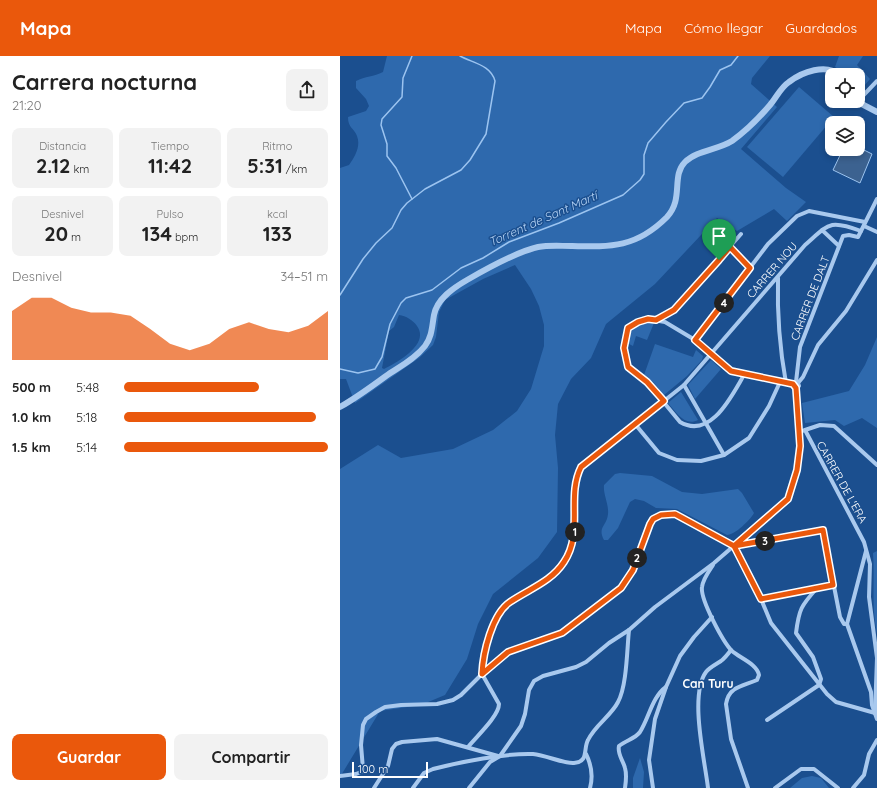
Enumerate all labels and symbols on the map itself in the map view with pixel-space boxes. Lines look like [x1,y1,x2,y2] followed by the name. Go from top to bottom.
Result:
[486,187,602,249] water label: Torrent de Sant Martí
[702,219,736,260] pin
[744,239,800,301] street label: CARRER NOU
[787,253,833,342] street label: CARRER DE DALT
[714,293,734,313] pin: 4
[814,439,870,525] street label: CARRER DE L'ERA
[565,522,585,542] pin: 1
[755,531,775,551] pin: 3
[627,548,647,568] pin: 2
[683,676,733,691] district label: Can Turu
[352,760,428,779] scale bar

